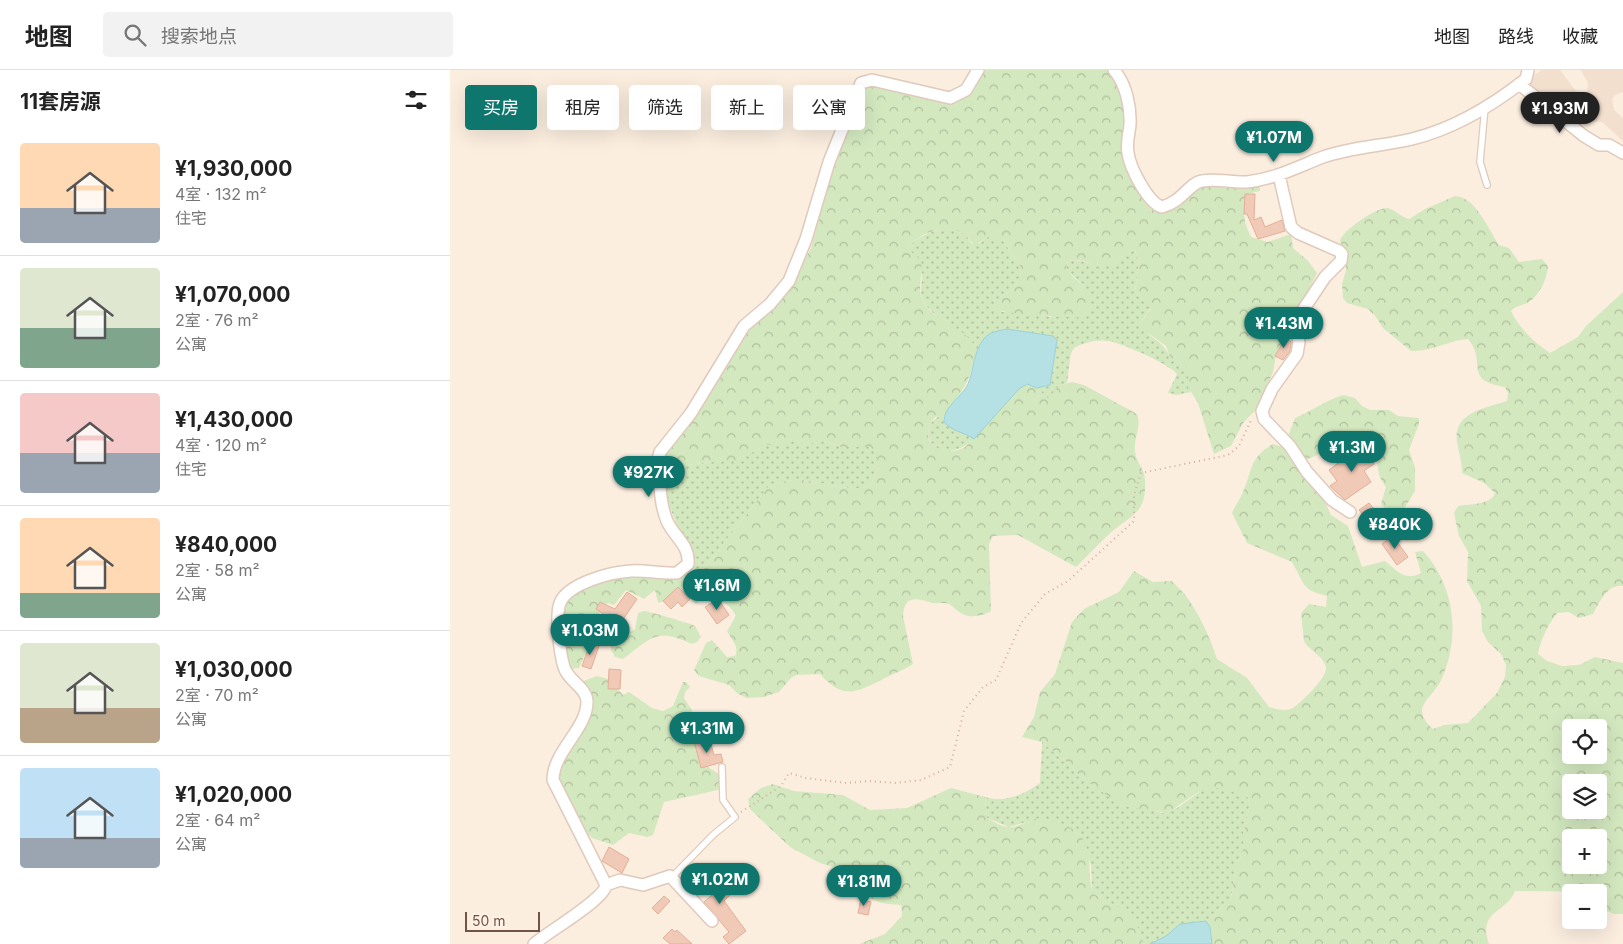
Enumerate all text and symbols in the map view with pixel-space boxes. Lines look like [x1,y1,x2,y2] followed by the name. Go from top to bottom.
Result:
[103,12,453,57] search box
[121,21,149,49] icon: search
[25,22,73,51] text: 地图
[161,25,237,48] text: 搜索地点
[1434,26,1470,47] text: 地图
[1498,26,1534,47] text: 路线
[1562,26,1598,47] text: 收藏
[465,85,537,130] chip: 买房
[547,85,619,130] chip: 租房
[629,85,701,130] chip: 筛选
[711,85,783,130] chip: 新上
[793,85,865,130] chip: 公寓
[402,86,430,114] icon: filters
[20,89,101,114] text: 11套房源
[1519,92,1601,134] pin: ¥1.93M
[1532,98,1588,118] text: ¥1.93M
[1233,121,1315,163] pin: ¥1.07M
[1246,127,1302,147] text: ¥1.07M
[175,156,292,181] text: ¥1,930,000
[60,163,120,223] icon: home
[175,184,267,204] text: 4室 · 132 m²
[175,208,207,228] text: 住宅
[175,282,291,307] text: ¥1,070,000
[60,288,120,348] icon: home
[1243,306,1325,349] pin: ¥1.43M
[175,310,259,330] text: 2室 · 76 m²
[1255,313,1313,333] text: ¥1.43M
[175,334,207,354] text: 公寓
[175,407,293,432] text: ¥1,430,000
[60,413,120,473] icon: home
[1317,430,1387,473] pin: ¥1.3M
[175,435,267,455] text: 4室 · 120 m²
[1329,437,1375,457] text: ¥1.3M
[614,456,684,498] pin: ¥927K
[175,459,207,479] text: 住宅
[624,462,674,482] text: ¥927K
[1360,508,1430,550] pin: ¥840K
[1369,514,1421,534] text: ¥840K
[175,532,277,557] text: ¥840,000
[60,538,120,598] icon: home
[175,560,260,580] text: 2室 · 58 m²
[682,568,752,611] pin: ¥1.6M
[694,575,740,595] text: ¥1.6M
[175,584,207,604] text: 公寓
[549,614,631,656] pin: ¥1.03M
[562,620,618,640] text: ¥1.03M
[175,657,293,682] text: ¥1,030,000
[60,663,120,723] icon: home
[175,685,259,705] text: 2室 · 70 m²
[175,709,207,729] text: 公寓
[666,712,748,754] pin: ¥1.31M
[680,718,734,738] text: ¥1.31M
[1562,719,1607,929] map controls
[1562,719,1607,764] button: locate
[1562,774,1607,819] button: layers
[175,782,292,807] text: ¥1,020,000
[60,788,120,848] icon: home
[175,810,260,830] text: 2室 · 64 m²
[1562,829,1607,874] button: +
[175,834,207,854] text: 公寓
[679,862,761,905] pin: ¥1.02M
[823,864,905,907] pin: ¥1.81M
[692,869,748,889] text: ¥1.02M
[837,871,891,891] text: ¥1.81M
[1562,884,1607,929] button: −
[465,909,540,932] scale bar
[472,912,506,929] text: 50 m

